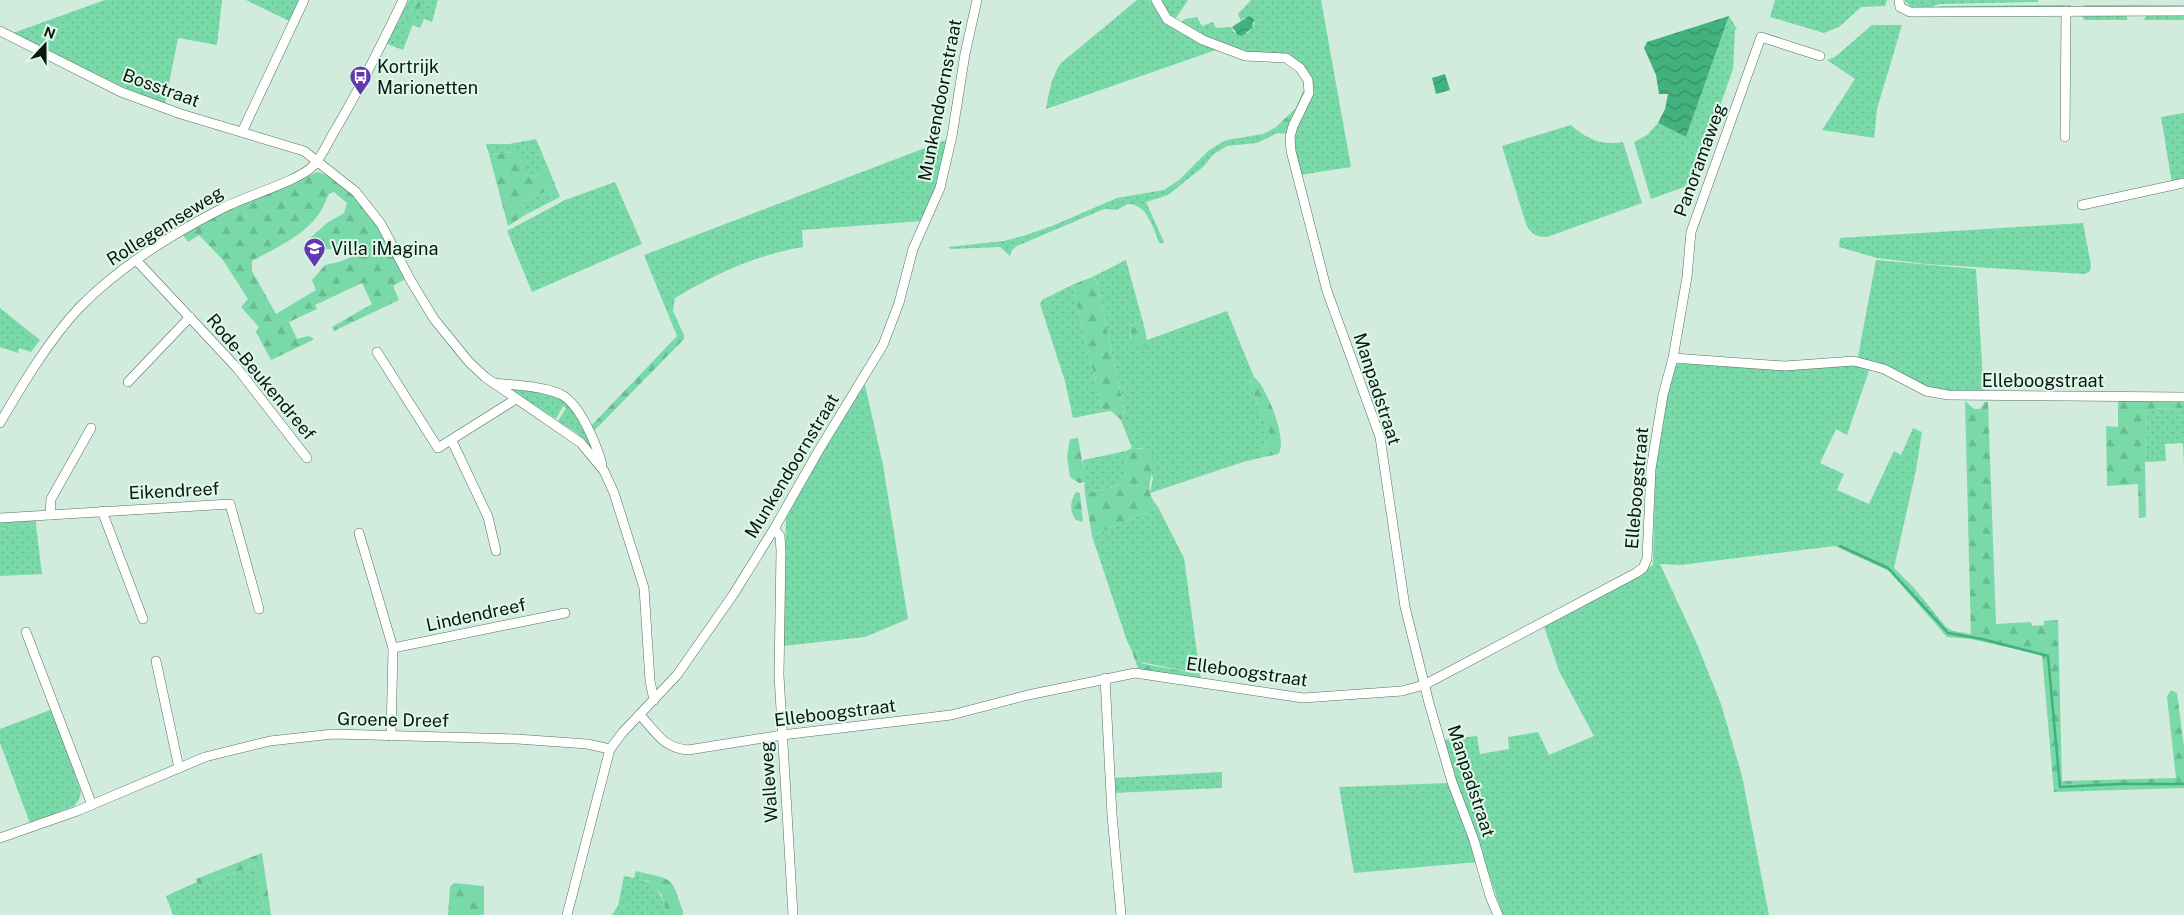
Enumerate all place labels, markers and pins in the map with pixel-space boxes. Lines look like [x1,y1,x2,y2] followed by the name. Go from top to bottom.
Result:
[377,56,478,98] place label: Kortrijk Marionetten
[349,65,373,96] bus stop icon: Kortrijk Marionetten
[303,237,327,268] school or university icon: Vil!a iMagina
[331,238,438,259] place label: Vil!a iMagina

